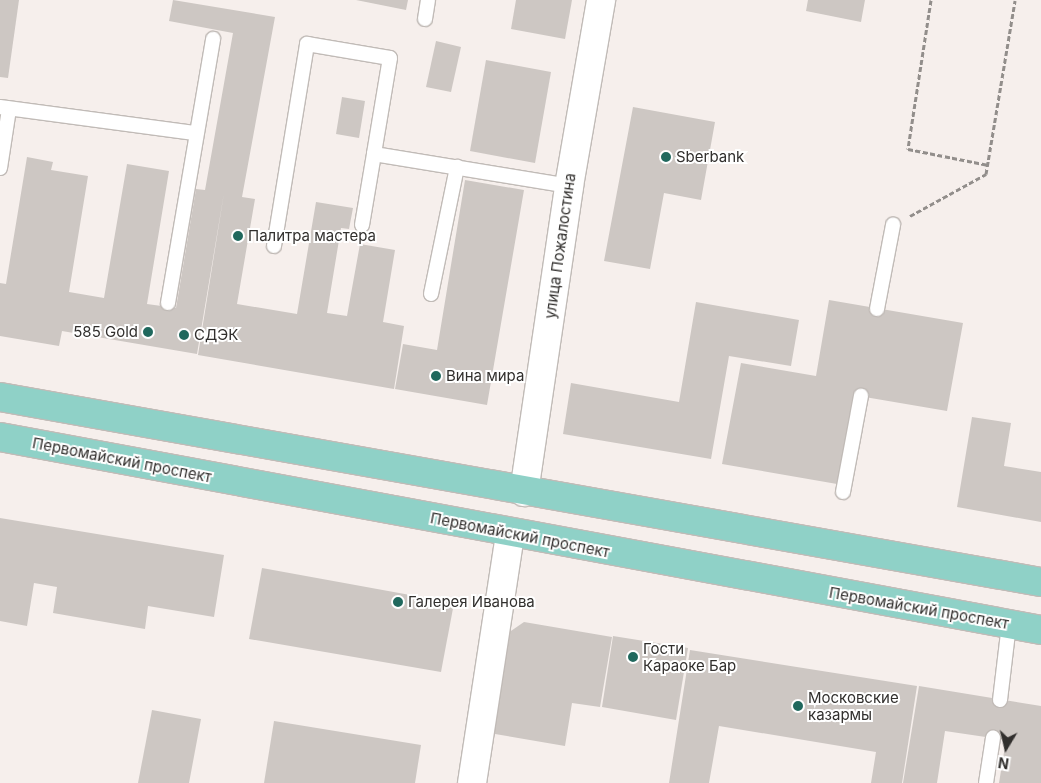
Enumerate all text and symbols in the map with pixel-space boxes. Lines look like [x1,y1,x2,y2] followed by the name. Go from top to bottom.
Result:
[676,148,744,166] place label: Sberbank
[660,151,672,163] marker: Sberbank
[541,172,579,320] street label: улица Пожалостина
[248,227,376,245] place label: Палитра мастера
[232,230,244,242] marker: Палитра мастера
[73,323,138,341] place label: 585 Gold
[142,326,154,338] marker: 585 Gold
[194,326,238,344] place label: СДЭК
[178,329,190,341] marker: СДЭК
[446,367,524,385] place label: Вина мира
[430,370,442,382] marker: Вина мира
[31,434,213,486] street label: Первомайский проспект
[429,509,611,561] street label: Первомайский проспект
[828,583,1010,633] street label: Первомайский проспект
[408,593,535,611] place label: Галерея Иванова
[392,596,404,608] marker: Галерея Иванова
[643,639,736,674] place label: Гости Караоке Бар
[627,651,639,663] marker: Гости Караоке Бар
[808,688,899,723] place label: Московские казармы
[792,700,804,712] marker: Московские казармы
[981,723,1031,773] north arrow
[997,754,1010,773] text: N

